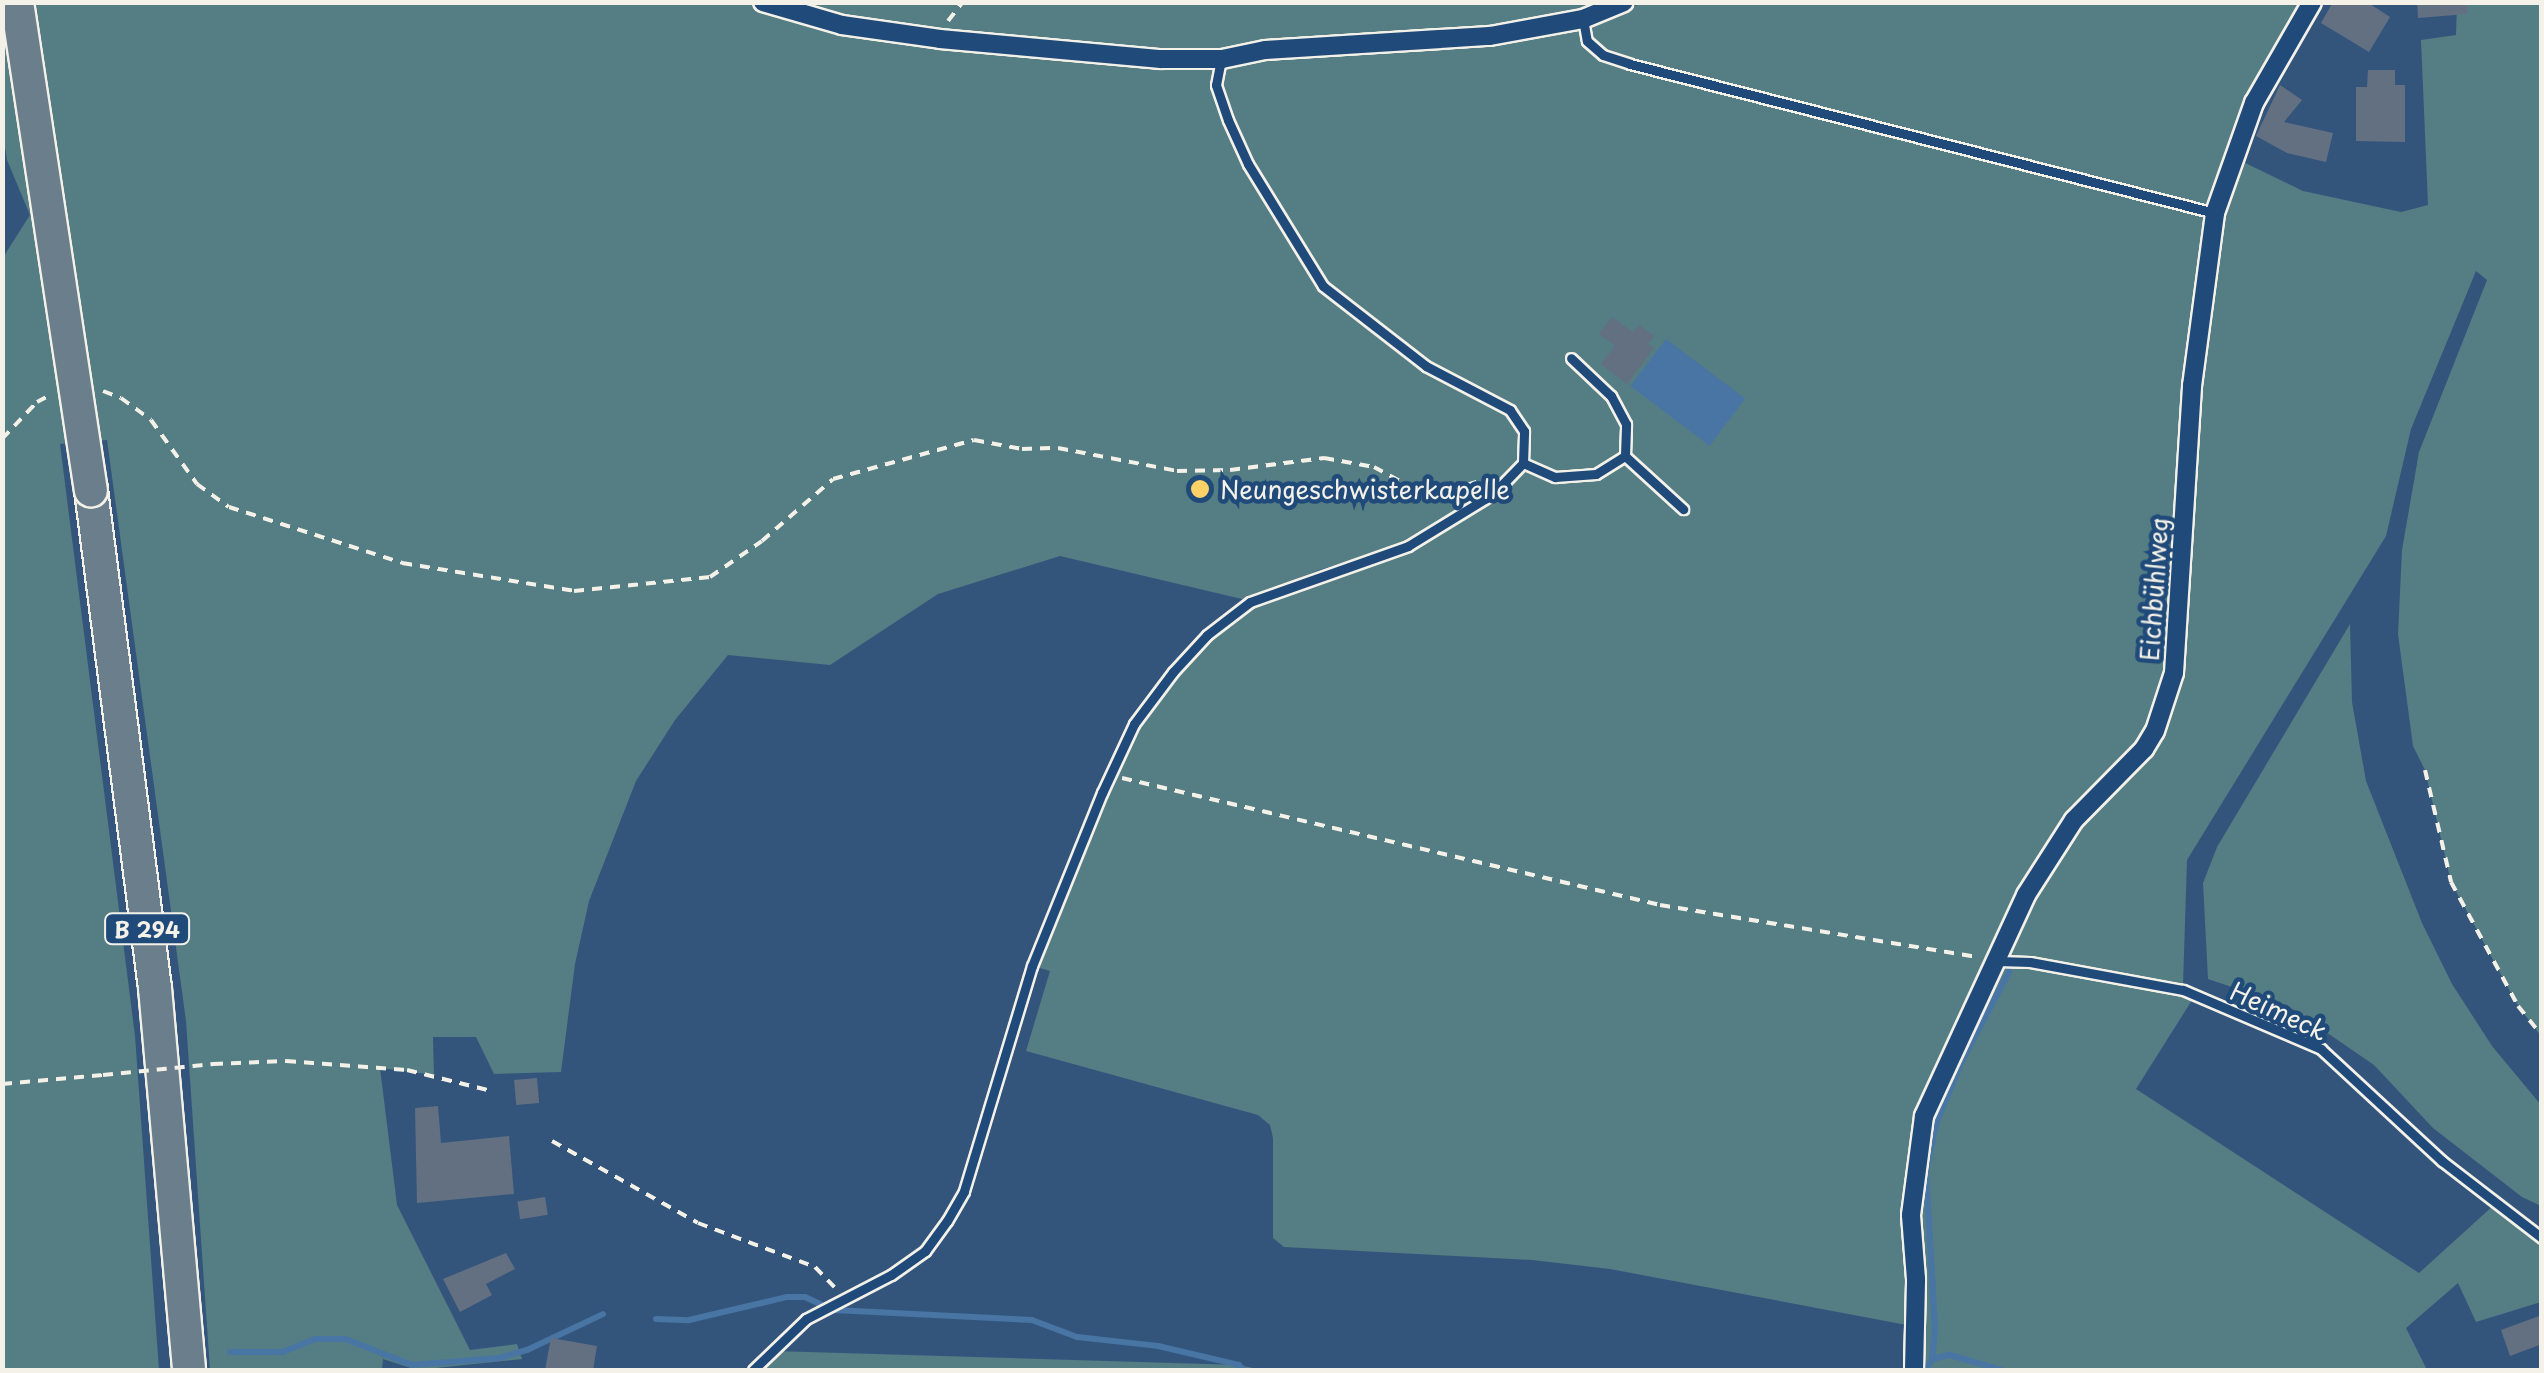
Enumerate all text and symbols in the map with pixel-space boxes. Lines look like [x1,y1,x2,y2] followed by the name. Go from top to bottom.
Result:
[1220,474,1510,504] place label: Neungeschwisterkapelle
[1189,478,1211,500] marker: Neungeschwisterkapelle
[2134,516,2174,662] street label: Eichbühlweg
[102,912,192,946] road number: B 294
[2226,976,2332,1046] street label: Heimeck

